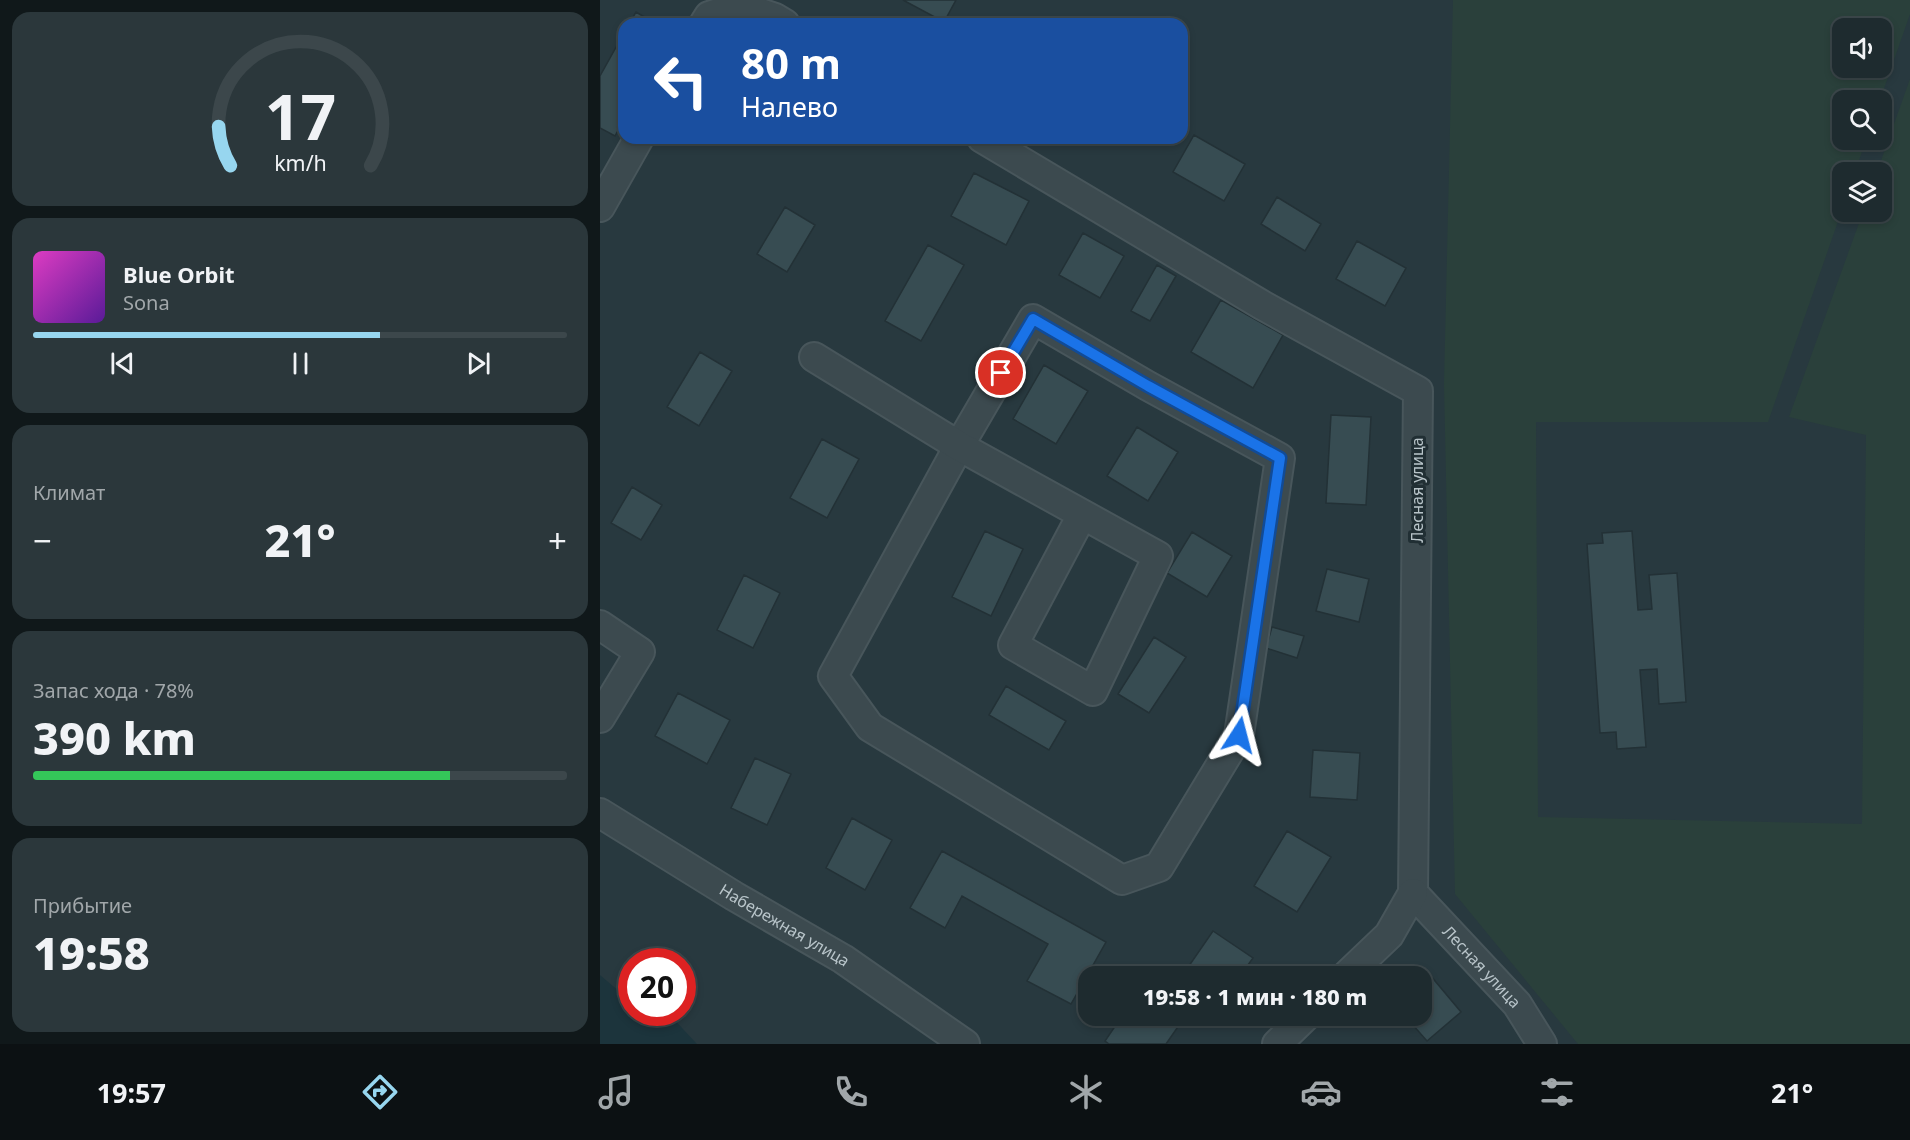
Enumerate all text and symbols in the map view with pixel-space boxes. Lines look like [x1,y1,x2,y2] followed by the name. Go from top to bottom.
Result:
[1832,18,1892,222] map controls
[1832,18,1892,78] button: sound
[741,34,841,91] text: 80 m
[642,42,720,120] icon: left
[264,73,336,158] text: 17
[741,88,838,125] text: Налево
[1832,90,1892,150] button: search
[274,149,326,178] text: km/h
[1832,162,1892,222] button: layers
[123,259,235,289] text: Blue Orbit
[123,289,170,316] text: Sona
[106,347,139,380] icon: previous
[284,347,317,380] icon: pause
[462,347,495,380] icon: next
[975,347,1026,398] pin
[984,356,1017,389] icon: arrive
[1406,437,1428,543] street label: Лесная улица
[33,479,105,506] text: Климат
[264,509,336,570] text: 21°
[33,518,52,563] text: −
[548,518,567,563] text: +
[33,677,194,704] text: Запас хода · 78%
[1207,703,1271,767] position arrow
[33,707,196,768] text: 390 km
[715,879,854,971] street label: Набережная улица
[33,892,132,919] text: Прибытие
[1438,921,1526,1013] street label: Лесная улица
[33,922,150,983] text: 19:58
[618,948,696,1026] speed limit sign: 20
[1143,981,1367,1011] text: 19:58 · 1 мин · 180 m
[359,1071,401,1113] icon: directions
[595,1071,637,1113] icon: music
[830,1071,872,1113] icon: phone
[1065,1071,1107,1113] icon: climate
[1300,1071,1342,1113] icon: car
[1536,1071,1578,1113] icon: filters
[97,1074,166,1111] text: 19:57
[1771,1074,1813,1111] text: 21°

